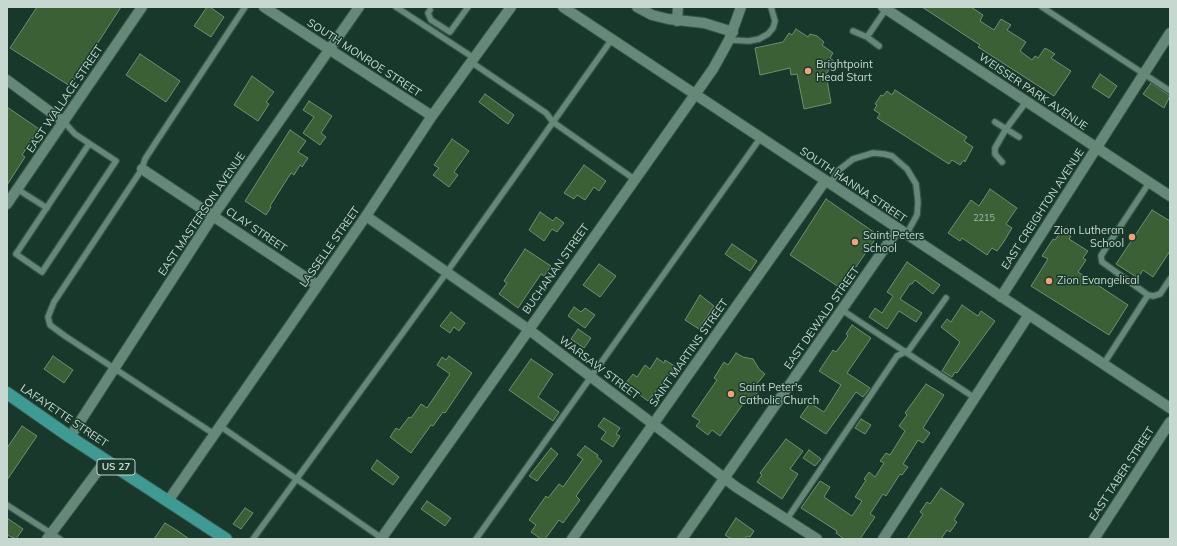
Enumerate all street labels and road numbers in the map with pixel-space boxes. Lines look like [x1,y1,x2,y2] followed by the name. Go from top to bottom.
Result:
[305,16,423,100] street label: SOUTH MONROE STREET
[24,43,106,155] street label: EAST WALLACE STREET
[976,51,1090,133] street label: WEISSER PARK AVENUE
[797,144,909,226] street label: SOUTH HANNA STREET
[999,146,1087,272] street label: EAST CREIGHTON AVENUE
[156,150,248,278] street label: EAST MASTERSON AVENUE
[297,204,363,290] street label: LASSELLE STREET
[223,205,289,255] street label: CLAY STREET
[520,221,592,317] street label: BUCHANAN STREET
[782,264,862,372] street label: EAST DEWALD STREET
[647,297,731,409] street label: SAINT MARTINS STREET
[556,334,642,402] street label: WARSAW STREET
[18,382,110,450] street label: LAFAYETTE STREET
[1087,425,1157,523] street label: EAST TABER STREET
[97,459,135,475] road number: US 27

